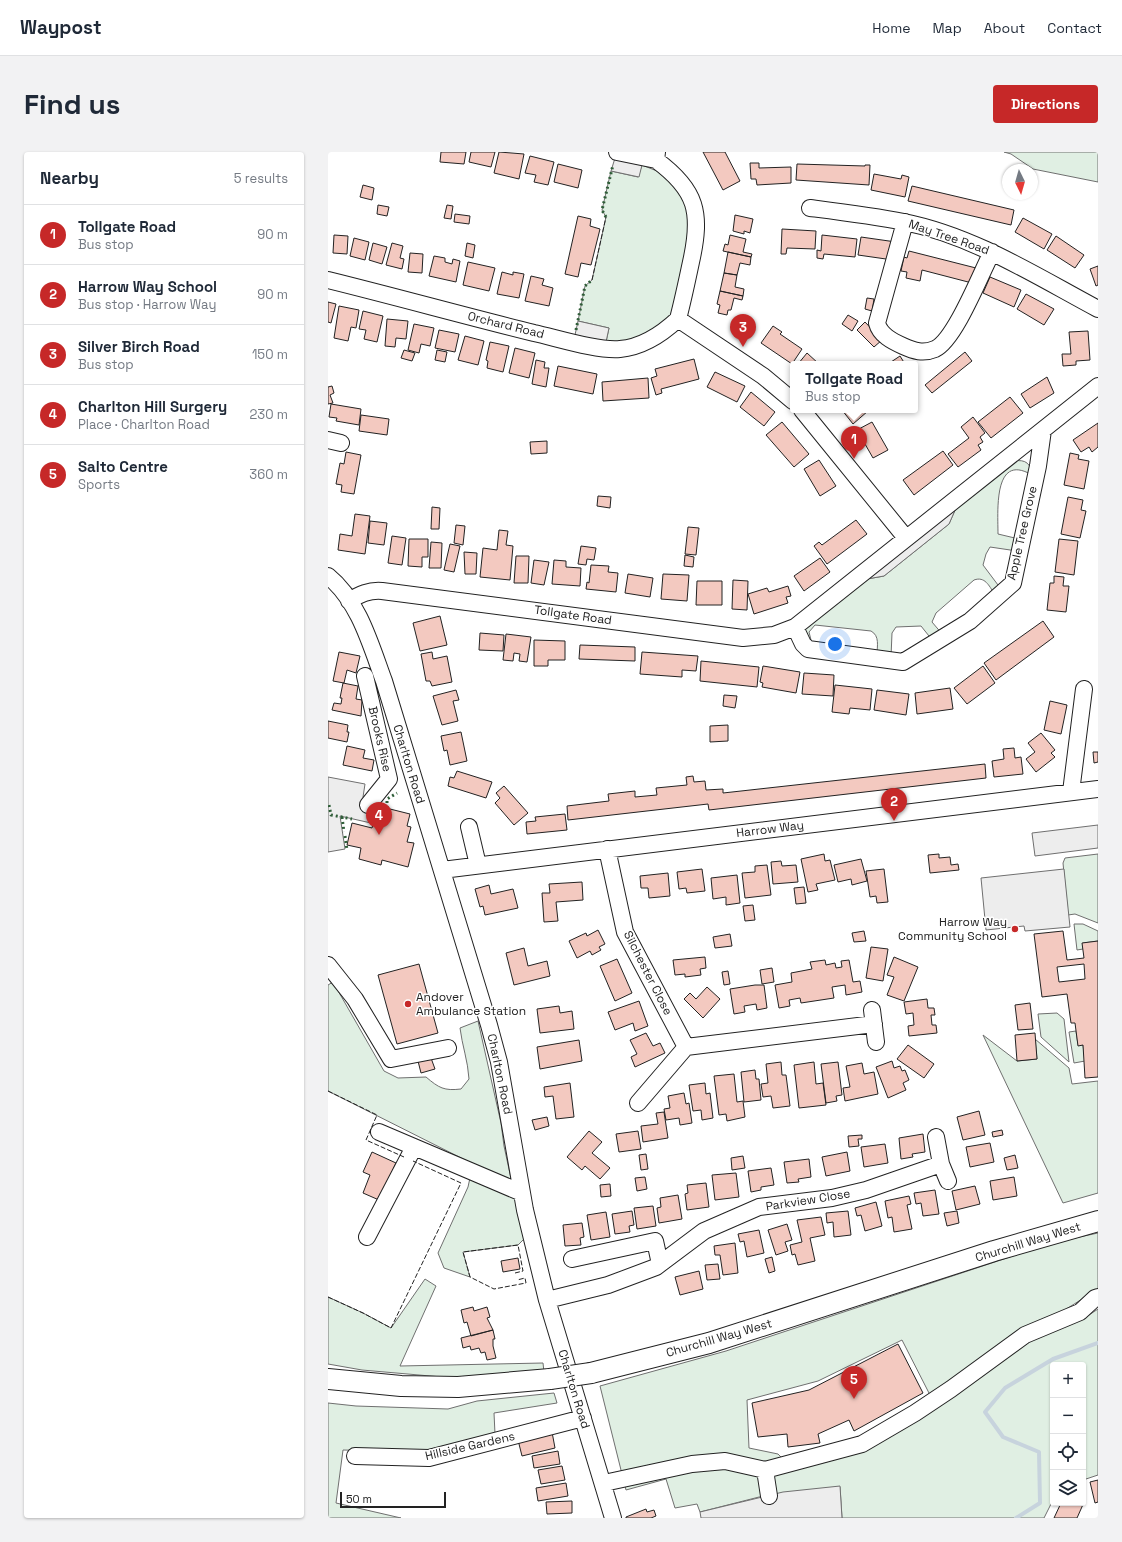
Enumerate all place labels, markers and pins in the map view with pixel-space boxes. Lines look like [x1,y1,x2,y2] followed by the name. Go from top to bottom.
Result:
[730,314,756,347] pin: 3
[841,426,867,459] pin: 1
[881,788,907,821] pin: 2
[366,802,392,835] pin: 4
[898,914,1007,944] place label: Harrow Way Community School
[1010,924,1020,934] marker: Harrow Way Community School
[416,989,526,1019] place label: Andover Ambulance Station
[403,999,413,1009] marker: Andover Ambulance Station
[841,1366,867,1399] pin: 5

